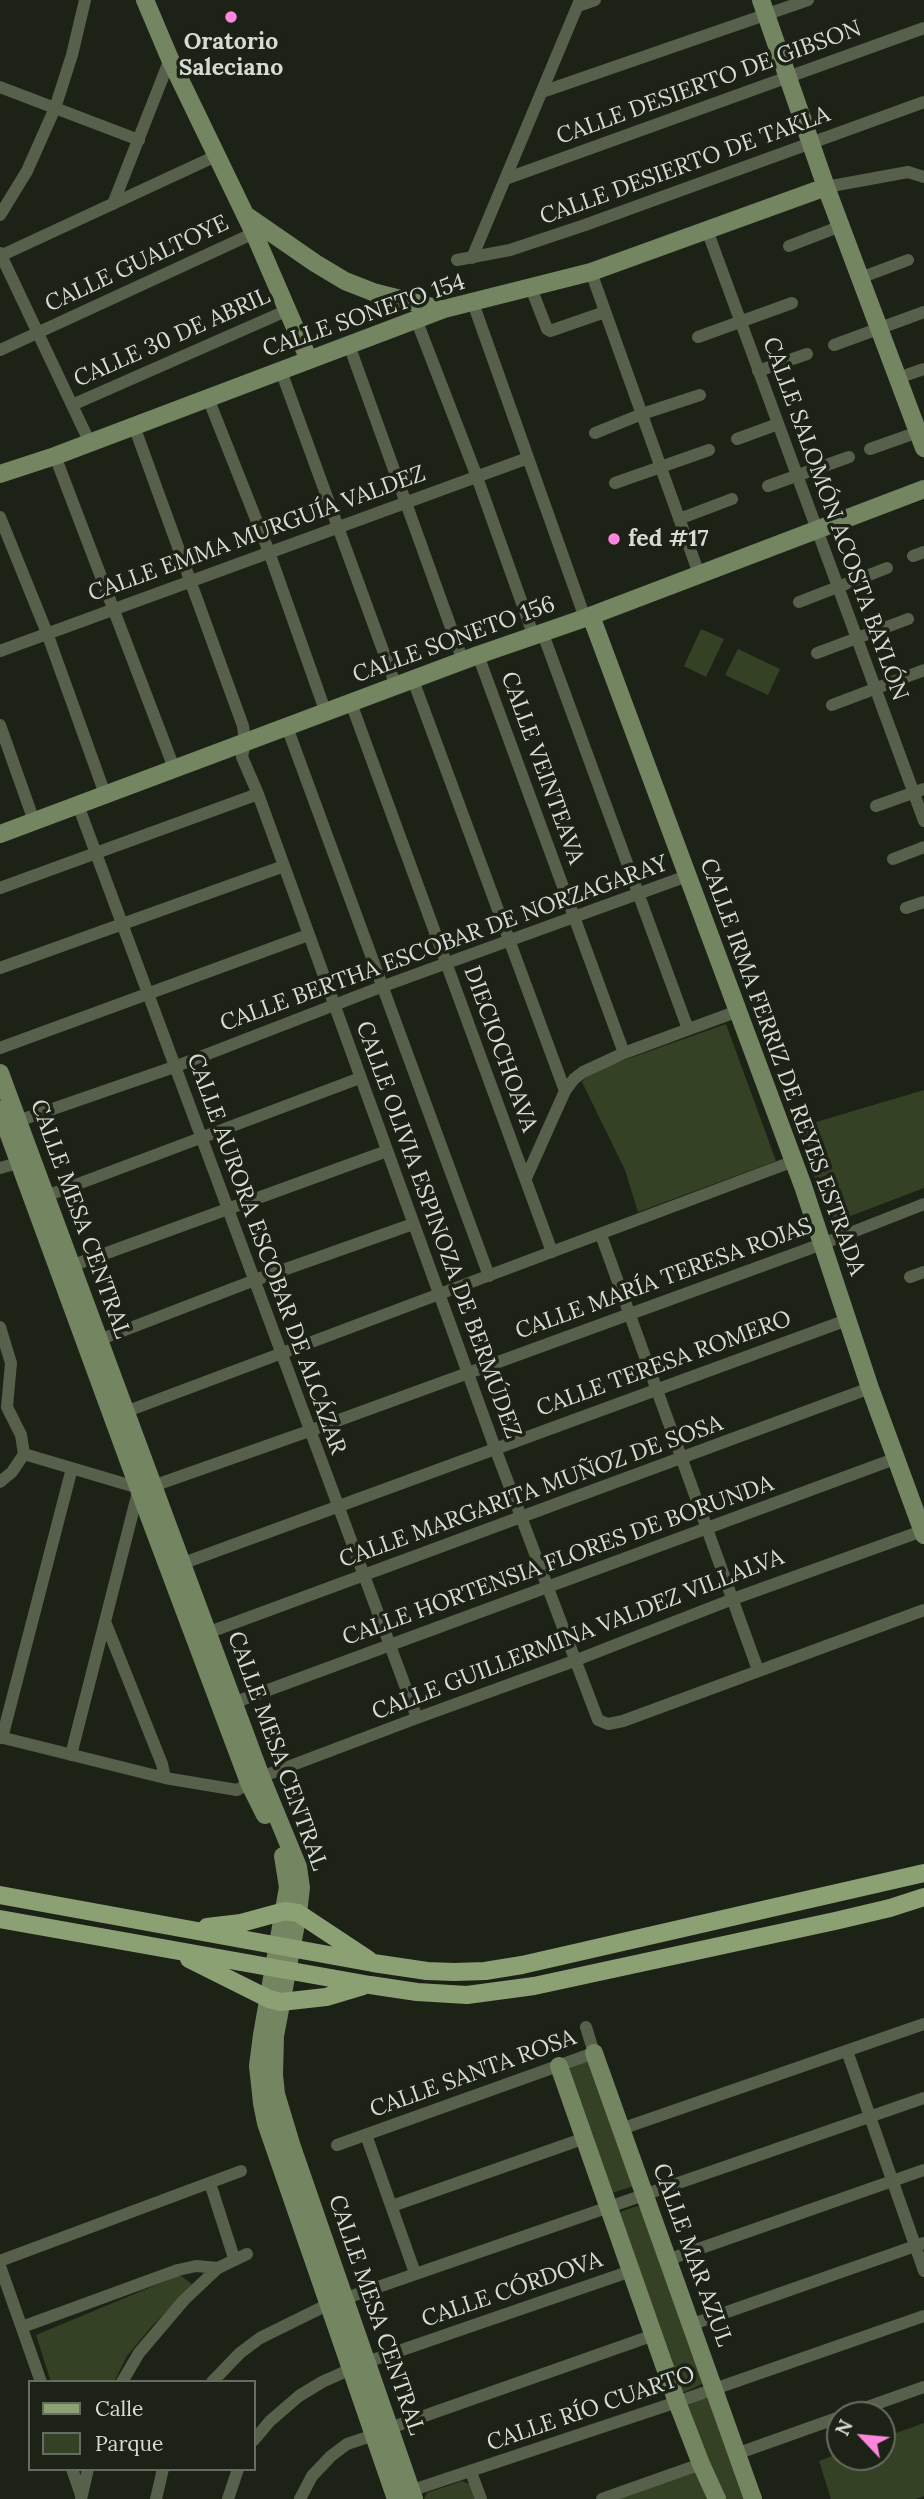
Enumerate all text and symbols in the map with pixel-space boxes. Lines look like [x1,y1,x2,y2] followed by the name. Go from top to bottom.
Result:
[223,9,239,25] marker: Oratorio Saleciano
[553,15,865,151] street label: CALLE DESIERTO DE GIBSON
[179,28,283,82] place label: Oratorio Saleciano
[536,101,834,231] street label: CALLE DESIERTO DE TAKLA
[41,209,233,319] street label: CALLE GUALTOYE
[259,268,469,364] street label: CALLE SONETO 154
[70,282,274,394] street label: CALLE 30 DE ABRIL
[756,334,914,704] street label: CALLE SALOMÓN ACOSTA BAYLÓN
[85,460,429,608] street label: CALLE EMMA MURGUÍA VALDEZ
[628,525,709,553] place label: fed #17
[606,531,622,547] marker: fed #17
[349,591,559,689] street label: CALLE SONETO 156
[494,668,590,868] street label: CALLE VEINTEAVA
[216,850,672,1038] street label: CALLE BERTHA ESCOBAR DE NORZAGARAY
[694,855,870,1279] street label: CALLE IRMA FERRIZ DE REYES ESTRADA
[457,962,543,1136] street label: DIECIOCHOAVA
[349,1018,527,1442] street label: CALLE OLIVIA ESPINOZA DE BERMÚDEZ
[180,1050,352,1458] street label: CALLE AURORA ESCOBAR DE ALCÁZAR
[24,1096,136,1342] street label: CALLE MESA CENTRAL
[512,1212,816,1346] street label: CALLE MARÍA TERESA ROJAS
[533,1305,795,1423] street label: CALLE TERESA ROMERO
[336,1410,726,1574] street label: CALLE MARGARITA MUÑOZ DE SOSA
[339,1470,777,1652] street label: CALLE HORTENSIA FLORES DE BORUNDA
[368,1543,788,1727] street label: CALLE GUILLERMINA VALDEZ VILLALVA
[221,1628,333,1874] street label: CALLE MESA CENTRAL
[366,2024,580,2124] street label: CALLE SANTA ROSA
[646,2160,738,2350] street label: CALLE MAR AZUL
[322,2191,430,2439] street label: CALLE MESA CENTRAL
[418,2246,606,2334] street label: CALLE CÓRDOVA
[483,2360,699,2458] street label: CALLE RÍO CUARTO
[28,2380,256,2471] legend
[95,2395,143,2422] text: Calle
[826,2401,896,2471] north arrow
[830,2416,858,2440] text: N
[95,2430,163,2457] text: Parque

